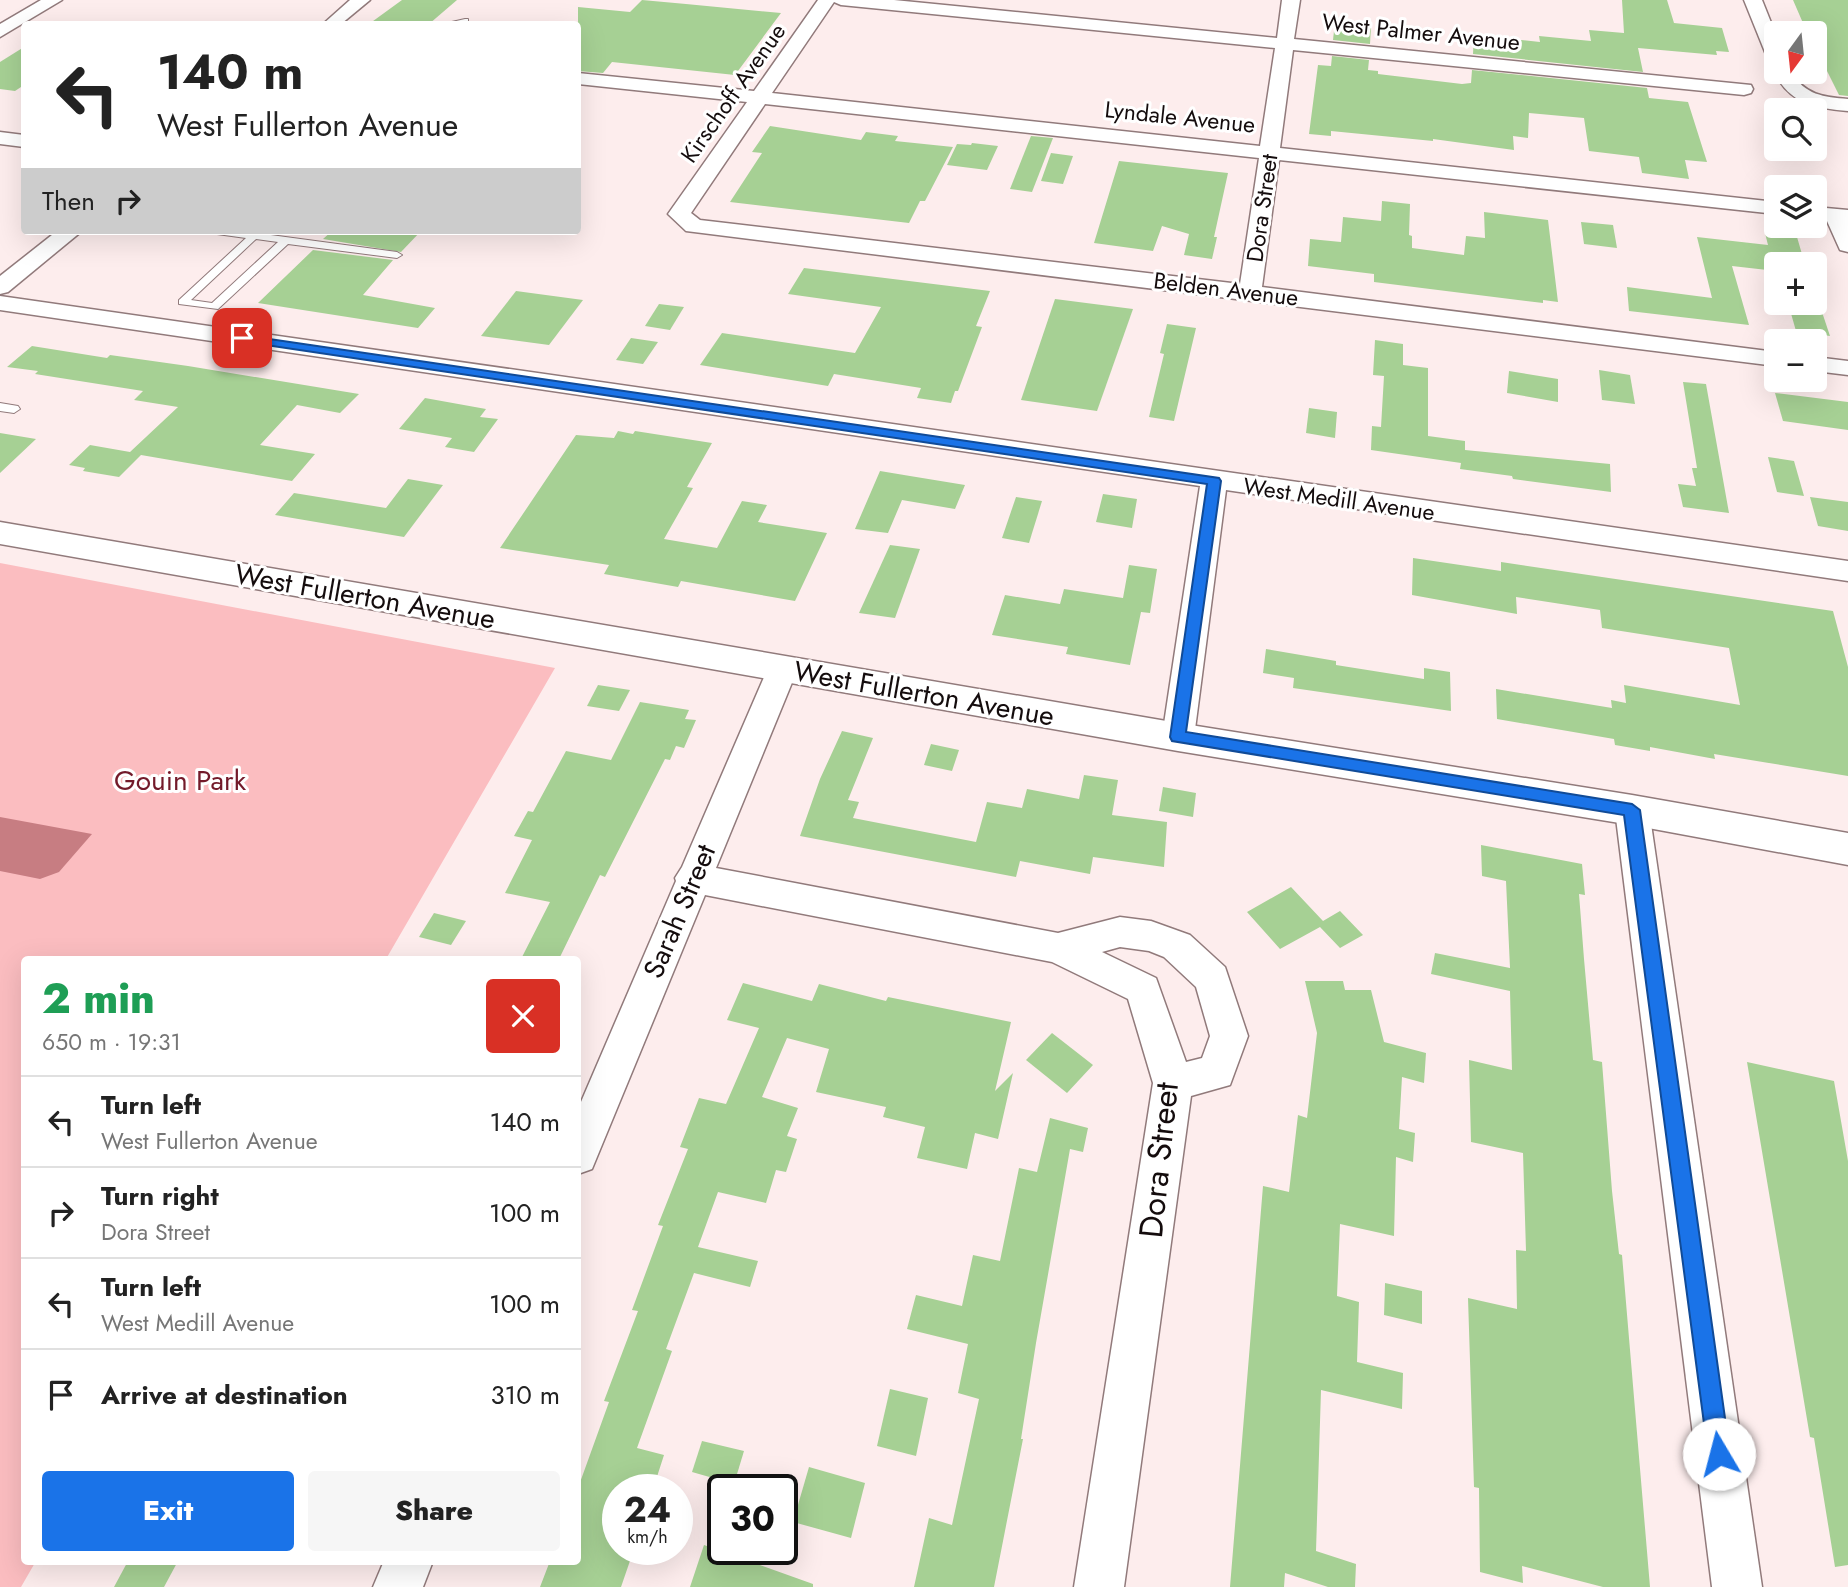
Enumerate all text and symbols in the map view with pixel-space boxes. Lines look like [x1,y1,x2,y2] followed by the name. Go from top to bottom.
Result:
[1320,5,1522,59] street label: West Palmer Avenue
[672,16,794,170] street label: Kirschoff Avenue
[1764,21,1827,84] north arrow
[1764,21,1827,392] map controls
[157,37,303,107] text: 140 m
[42,49,133,140] icon: left
[1103,92,1257,142] street label: Lyndale Avenue
[1764,98,1827,161] button: search
[157,102,458,148] text: West Fullerton Avenue
[1238,151,1286,264] street label: Dora Street
[1764,175,1827,238] button: layers
[42,182,95,220] text: Then
[109,182,147,220] icon: right
[1764,252,1827,315] button: +
[1152,263,1300,315] street label: Belden Avenue
[212,308,272,368] pin
[223,319,261,357] icon: arrive
[1764,329,1827,392] button: −
[1241,469,1437,529] street label: West Medill Avenue
[232,553,498,640] street label: West Fullerton Avenue
[791,650,1057,737] street label: West Fullerton Avenue
[114,760,247,801] park label: Gouin Park
[633,838,726,984] street label: Sarah Street
[42,968,155,1029] text: 2 min
[486,979,560,1053] button: close
[42,1025,181,1059] text: 650 m · 19:31
[1127,1080,1190,1240] street label: Dora Street
[101,1086,201,1124] text: Turn left
[42,1103,80,1141] icon: left
[489,1103,560,1141] text: 140 m
[101,1124,318,1158] text: West Fullerton Avenue
[101,1177,219,1215] text: Turn right
[42,1194,80,1232] icon: right
[489,1194,560,1232] text: 100 m
[101,1215,210,1249] text: Dora Street
[101,1268,201,1306] text: Turn left
[42,1285,80,1323] icon: left
[489,1285,560,1323] text: 100 m
[101,1306,294,1340] text: West Medill Avenue
[42,1376,80,1414] icon: arrive
[101,1376,348,1414] text: Arrive at destination
[490,1376,560,1414] text: 310 m
[1682,1417,1756,1491] position arrow
[42,1471,294,1551] button: Exit
[308,1471,560,1551] button: Share
[707,1474,798,1565] speed limit sign: 30
[624,1485,671,1535] text: 24
[627,1524,668,1550] text: km/h

